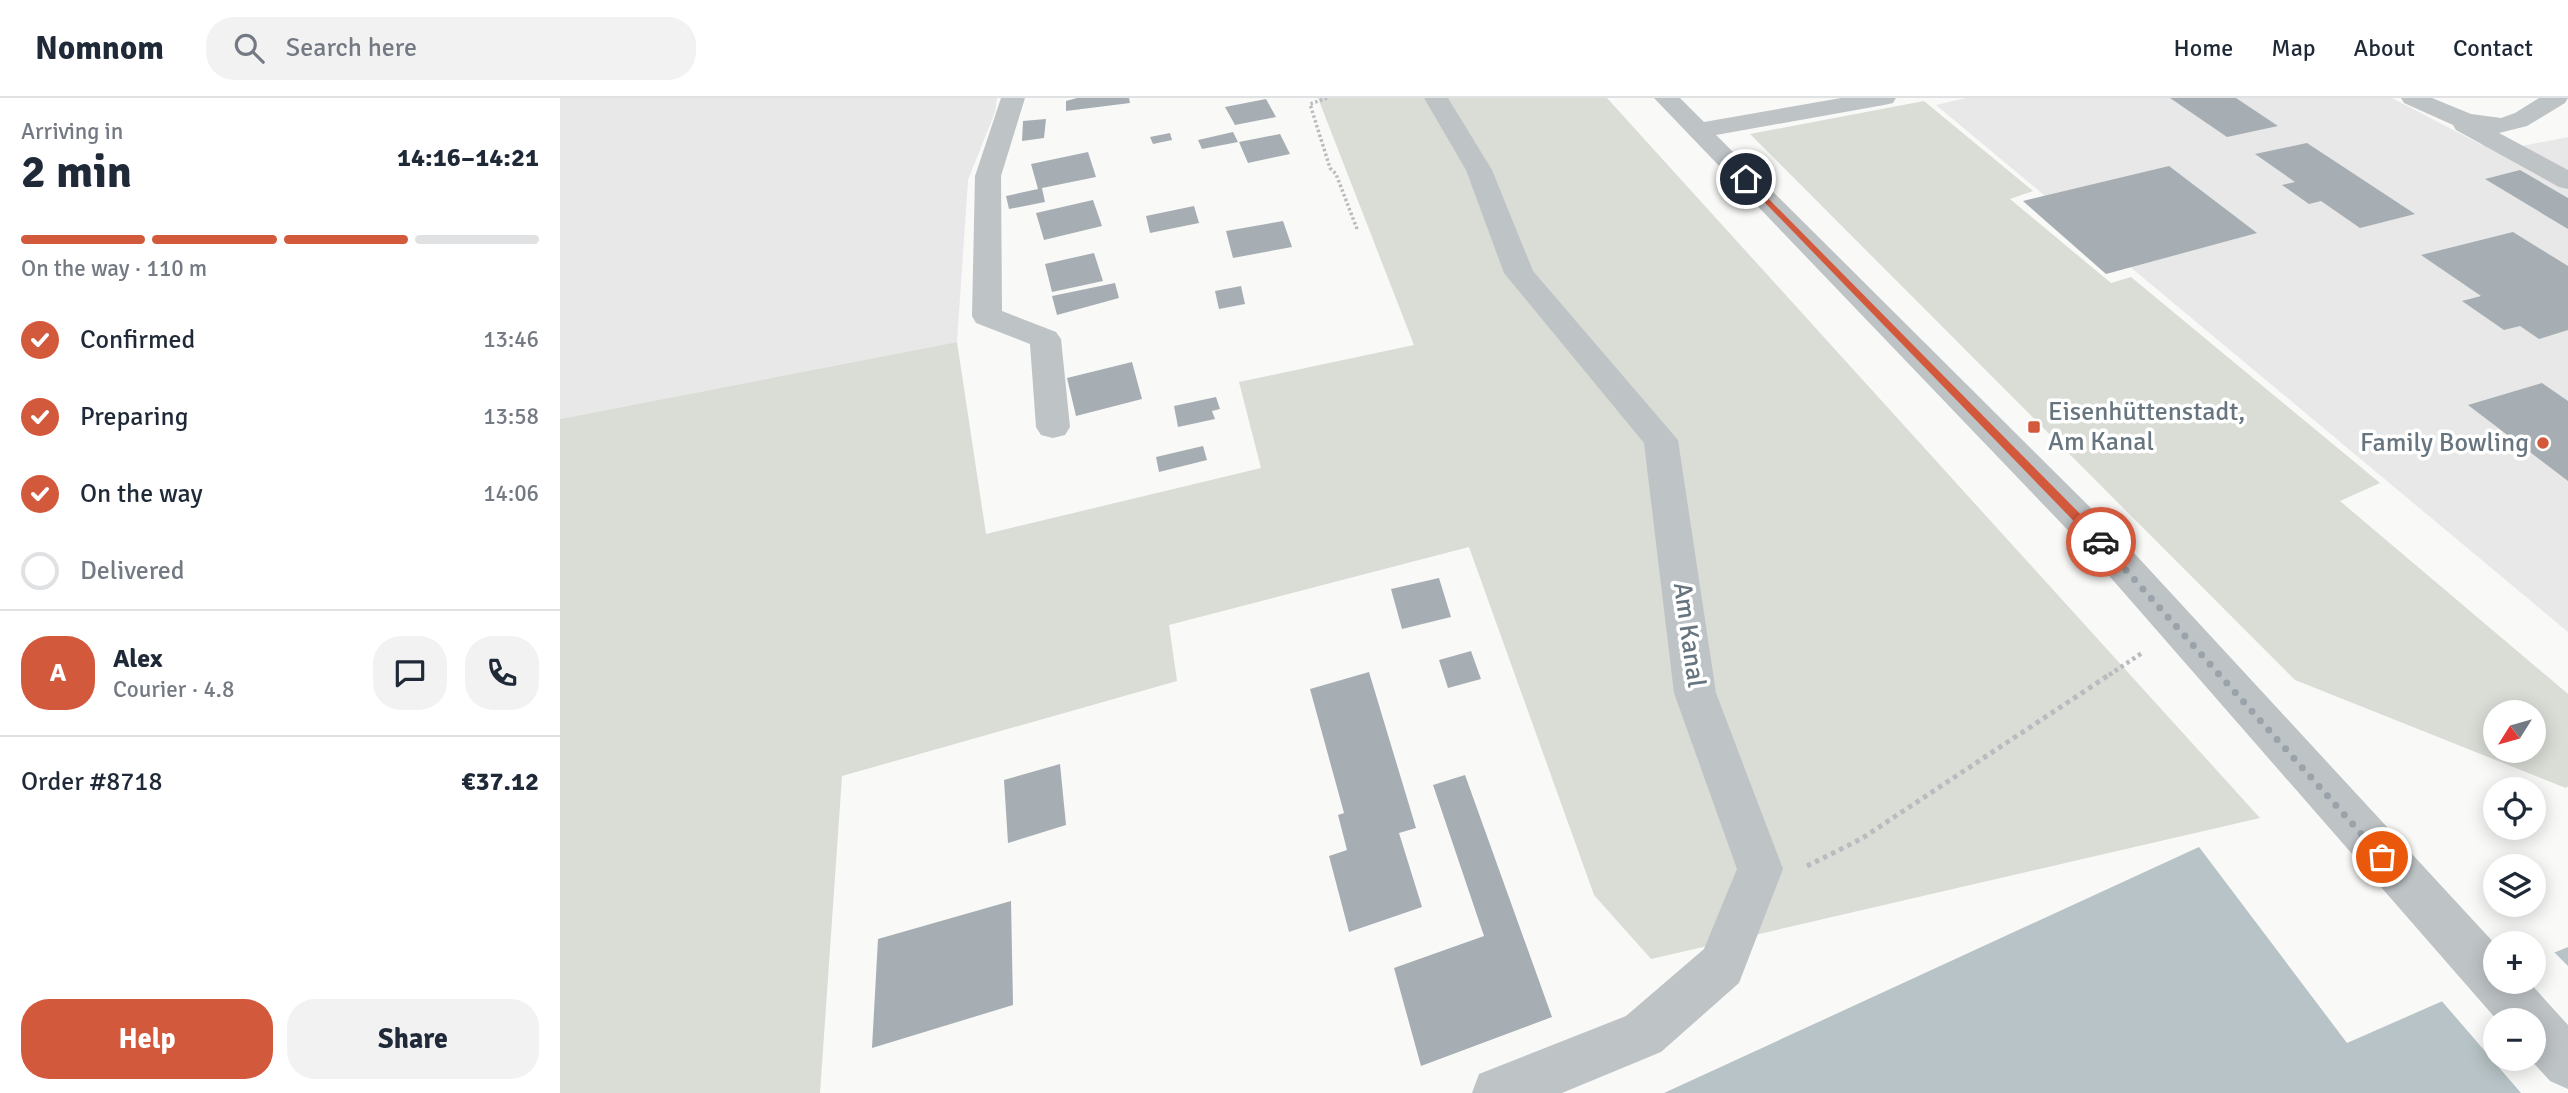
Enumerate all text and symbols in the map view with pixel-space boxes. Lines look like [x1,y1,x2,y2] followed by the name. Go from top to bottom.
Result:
[206,17,696,80] search box
[35,28,164,69] text: Nomnom
[230,29,268,67] icon: search
[286,32,417,64] text: Search here
[2173,33,2233,63] text: Home
[2271,33,2316,63] text: Map
[2354,33,2415,63] text: About
[2453,33,2533,63] text: Contact
[21,117,123,146] text: Arriving in
[397,142,539,174] text: 14:16–14:21
[21,144,132,200] text: 2 min
[1716,149,1776,209] pin
[1727,160,1765,198] icon: home
[21,254,207,283] text: On the way · 110 m
[21,321,59,359] icon: check
[80,324,195,356] text: Confirmed
[483,325,539,354] text: 13:46
[2048,396,2245,458] place label: Eisenhüttenstadt, Am Kanal
[21,398,59,436] icon: check
[80,401,188,433] text: Preparing
[483,402,539,431] text: 13:58
[2026,419,2042,435] marker: Eisenhüttenstadt, Am Kanal
[2360,427,2529,459] place label: Family Bowling
[2535,435,2551,451] marker: Family Bowling
[21,475,59,513] icon: check
[80,478,203,510] text: On the way
[483,479,539,508] text: 14:06
[2066,507,2136,577] courier
[2082,523,2120,561] icon: car
[80,555,185,587] text: Delivered
[1666,580,1712,690] street label: Am Kanal
[373,636,447,710] button: chat
[465,636,539,710] button: phone
[113,643,163,675] text: Alex
[50,657,66,689] text: A
[113,675,234,704] text: Courier · 4.8
[2483,700,2546,763] north arrow
[2483,700,2546,1071] map controls
[21,766,162,798] text: Order #8718
[461,766,539,798] text: €37.12
[2483,777,2546,840] button: locate
[2352,827,2412,887] pin
[2363,838,2401,876] icon: bag
[2483,854,2546,917] button: layers
[2483,931,2546,994] button: +
[21,999,273,1079] button: Help
[287,999,539,1079] button: Share
[2483,1008,2546,1071] button: −

